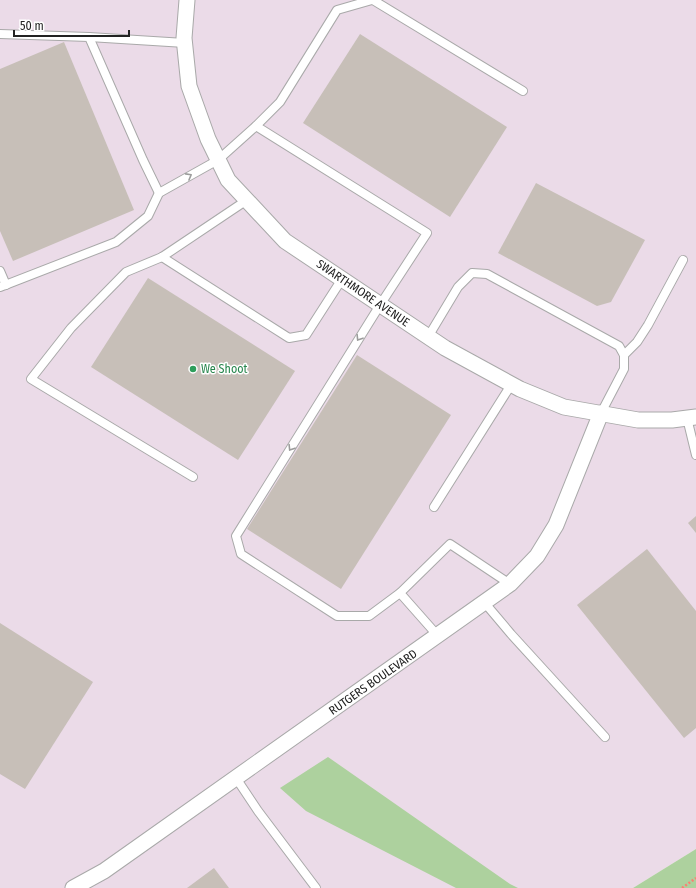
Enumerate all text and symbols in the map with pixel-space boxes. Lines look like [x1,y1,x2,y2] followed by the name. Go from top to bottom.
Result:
[14,12,129,38] scale bar
[20,19,44,33] text: 50 m
[185,174,192,181] one-way arrow
[314,257,412,329] street label: SWARTHMORE AVENUE
[356,334,364,341] one-way arrow
[201,362,248,376] place label: We Shoot
[188,364,198,374] marker: We Shoot
[288,444,295,451] one-way arrow
[326,646,420,718] street label: RUTGERS BOULEVARD

